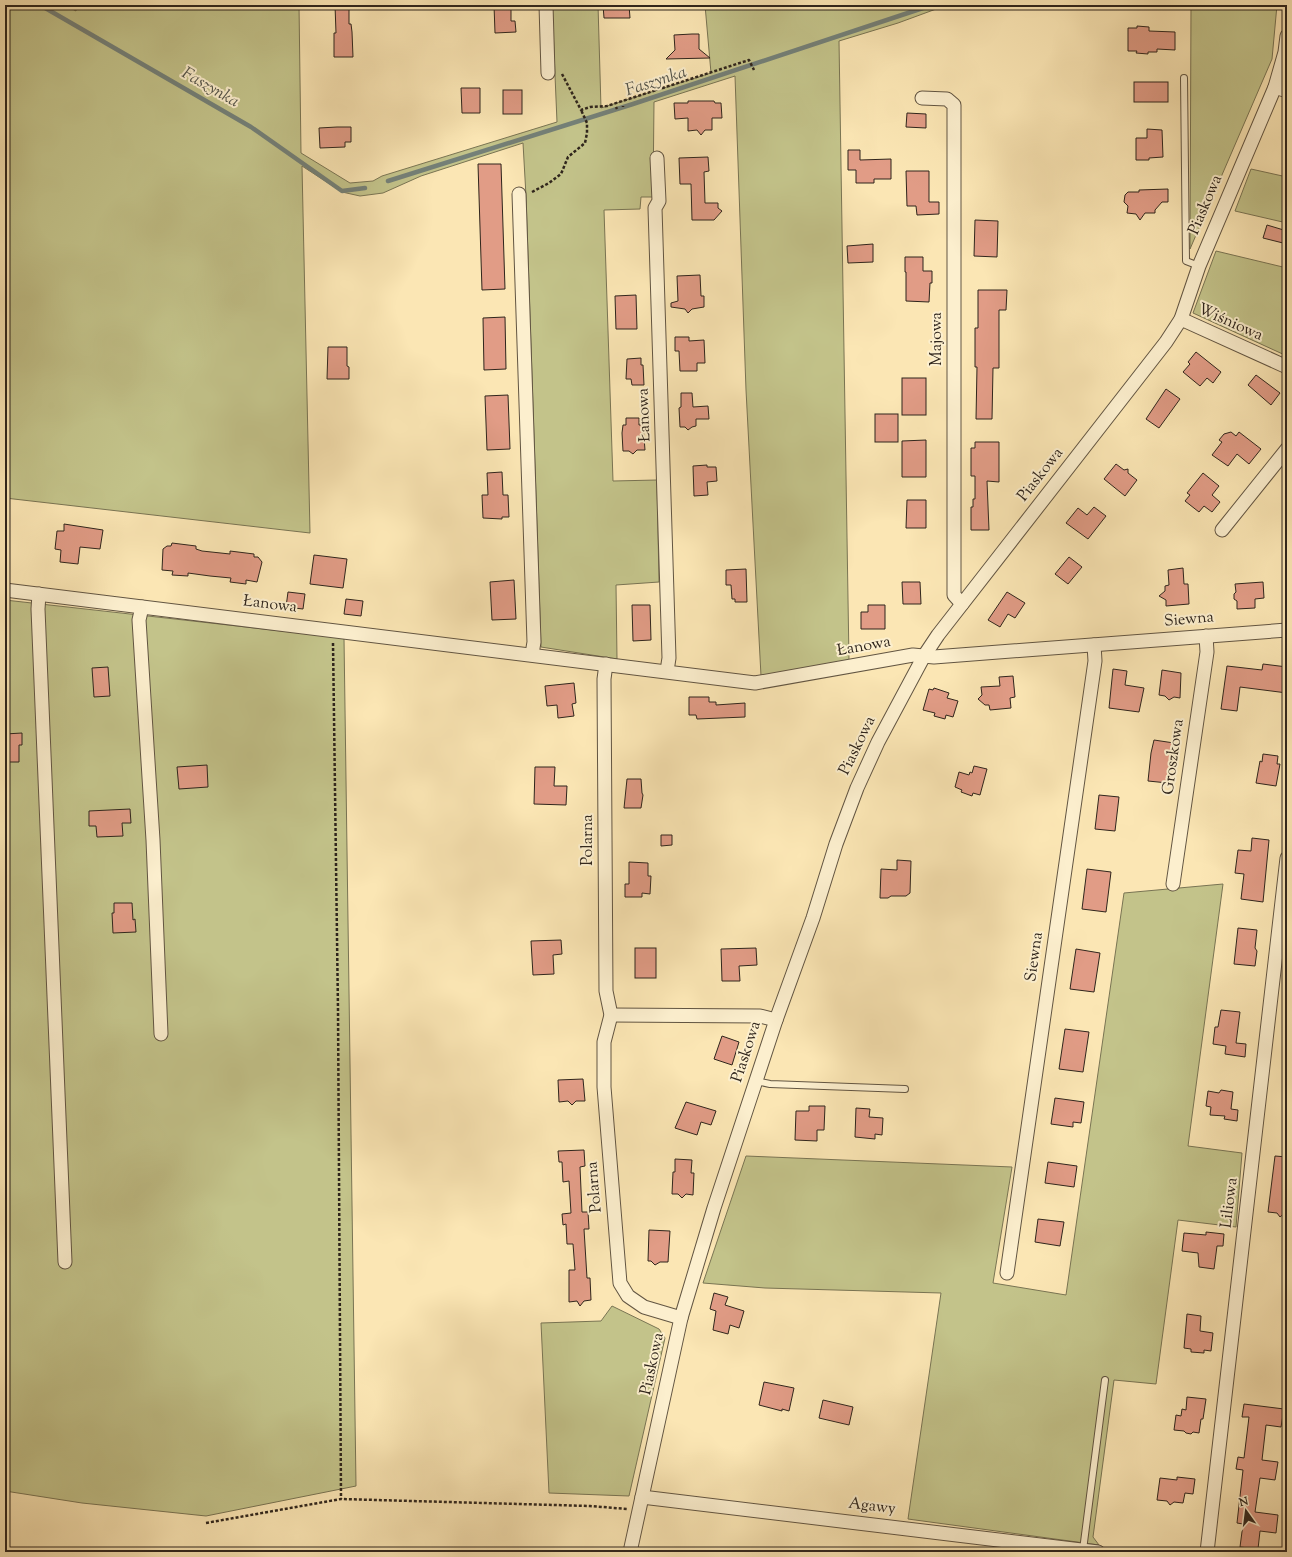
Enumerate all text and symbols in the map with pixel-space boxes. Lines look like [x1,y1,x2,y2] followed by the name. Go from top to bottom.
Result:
[622,61,690,103] water label: Faszynka
[177,62,244,114] water label: Faszynka
[1183,171,1229,239] street label: Piaskowa
[1194,298,1267,348] street label: Wiśniowa
[926,311,949,366] street label: Majowa
[633,387,657,442] street label: Łanowa
[1013,443,1070,507] street label: Piaskowa
[242,590,299,620] street label: Łanowa
[1163,606,1216,634] street label: Siewna
[835,631,893,663] street label: Łanowa
[834,712,882,779] street label: Piaskowa
[1157,717,1191,796] street label: Groszkowa
[577,814,600,866] street label: Polarna
[1020,930,1050,983] street label: Siewna
[726,1018,768,1086] street label: Piaskowa
[581,1160,609,1214] street label: Polarna
[1215,1176,1245,1230] street label: Liliowa
[635,1330,671,1397] street label: Piaskowa
[1226,1491,1266,1531] north arrow
[847,1493,897,1521] street label: Agawy
[1237,1493,1250,1511] text: N

